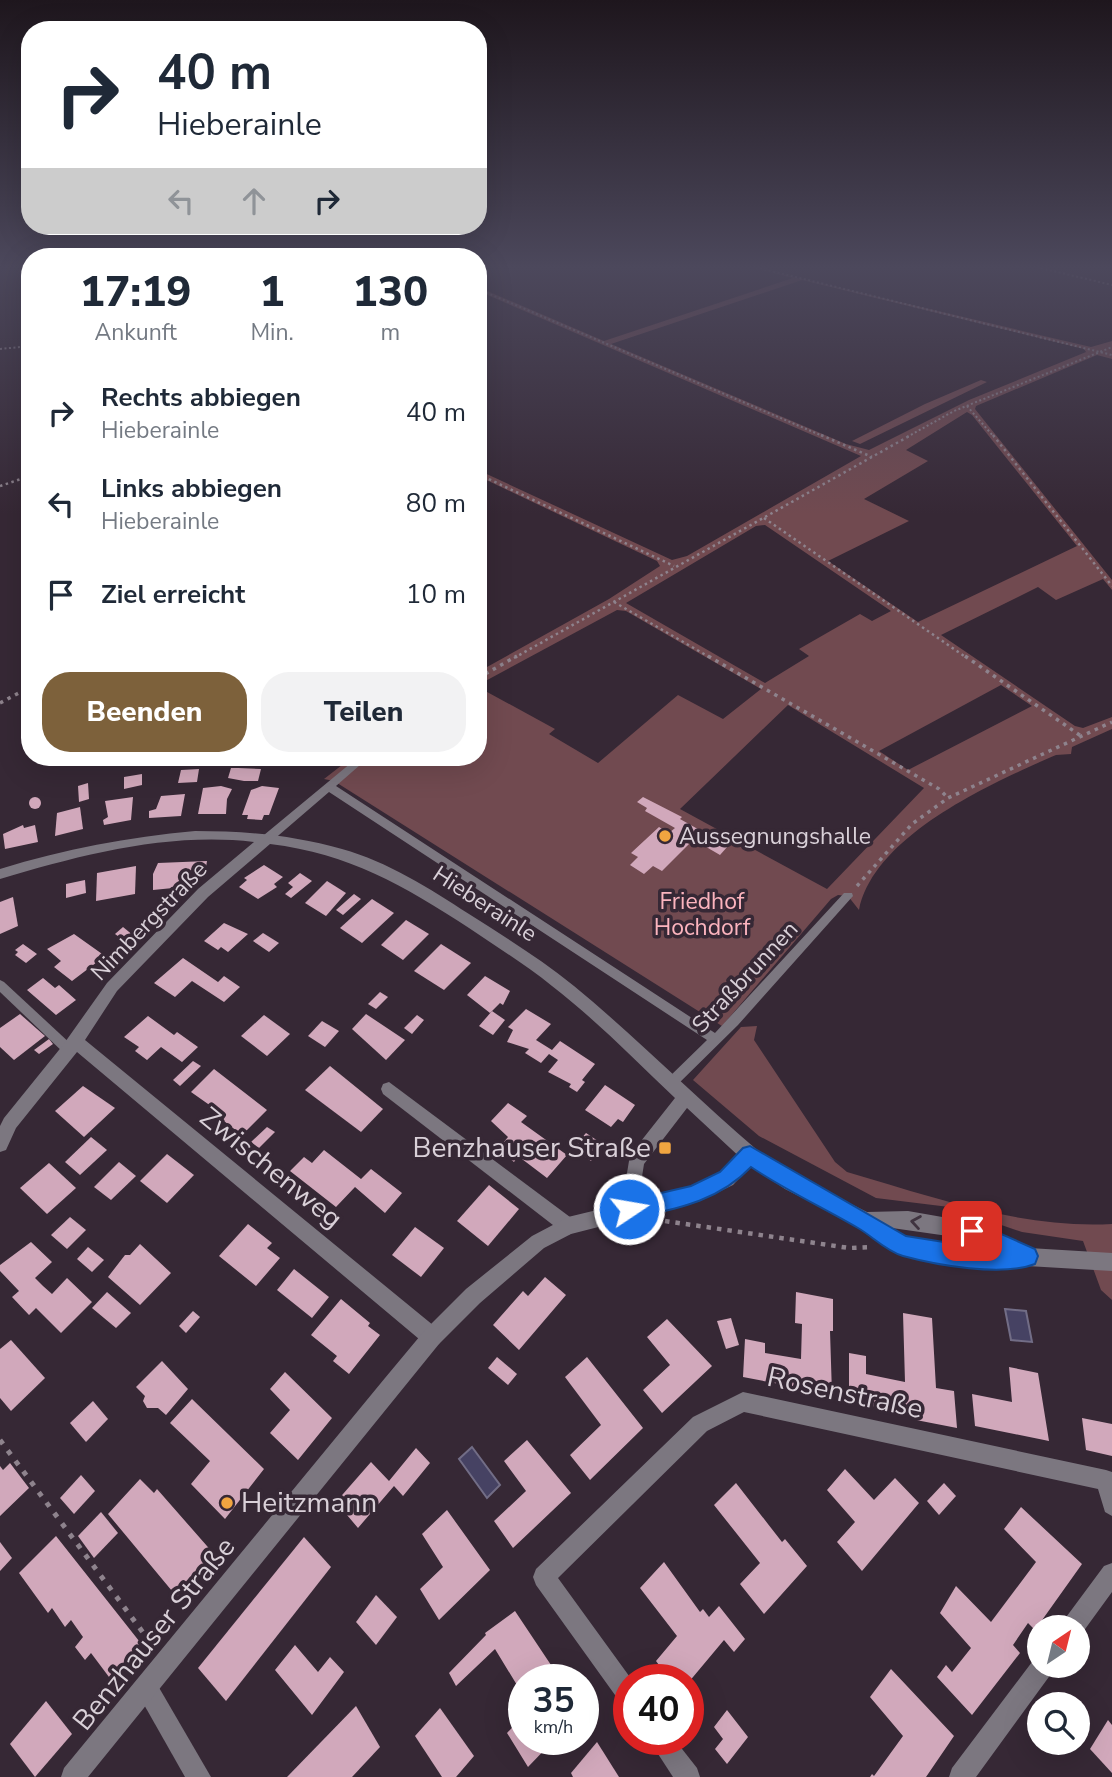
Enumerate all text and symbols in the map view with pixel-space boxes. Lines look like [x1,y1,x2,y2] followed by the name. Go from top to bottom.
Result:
[157,39,272,106] text: 40 m
[42,49,133,140] icon: right
[157,103,322,146] text: Hieberainle
[162,182,200,220] icon: left
[235,182,273,220] icon: ahead
[308,182,346,220] icon: right
[80,264,192,321] text: 17:19
[259,264,285,321] text: 1
[353,264,428,321] text: 130
[94,317,177,348] text: Ankunft
[250,317,294,348] text: Min.
[380,317,400,348] text: m
[101,380,301,415] text: Rechts abbiegen
[42,394,80,432] icon: right
[406,395,466,430] text: 40 m
[101,415,219,446] text: Hieberainle
[101,471,282,506] text: Links abbiegen
[42,485,80,523] icon: left
[406,486,466,521] text: 80 m
[101,506,219,537] text: Hieberainle
[42,576,80,614] icon: arrive
[101,577,245,612] text: Ziel erreicht
[406,577,466,612] text: 10 m
[42,672,247,752] button: Beenden
[261,672,466,752] button: Teilen
[679,821,871,852] place label: Aussegnungshalle
[657,828,673,844] marker: Aussegnungshalle
[84,855,214,987] street label: Nimbergstraße
[427,859,543,949] street label: Hieberainle
[654,886,751,943] park label: Friedhof Hochdorf
[685,914,805,1040] street label: Straßbrunnen
[192,1099,350,1237] street label: Zwischenweg
[412,1129,651,1167] place label: Benzhauser Straße
[657,1140,673,1156] marker: Benzhauser Straße
[592,1172,666,1246] position arrow
[942,1201,1002,1261] pin
[953,1212,991,1250] icon: arrive
[910,1215,922,1230] one-way arrow
[764,1358,926,1428] street label: Rosenstraße
[241,1484,377,1522] place label: Heitzmann
[219,1495,235,1511] marker: Heitzmann
[64,1529,244,1739] street label: Benzhauser Straße
[1027,1615,1090,1678] north arrow
[1027,1615,1090,1755] map controls
[613,1664,704,1755] speed limit sign: 40
[532,1677,575,1724] text: 35
[1027,1692,1090,1755] button: search
[534,1715,573,1739] text: km/h

